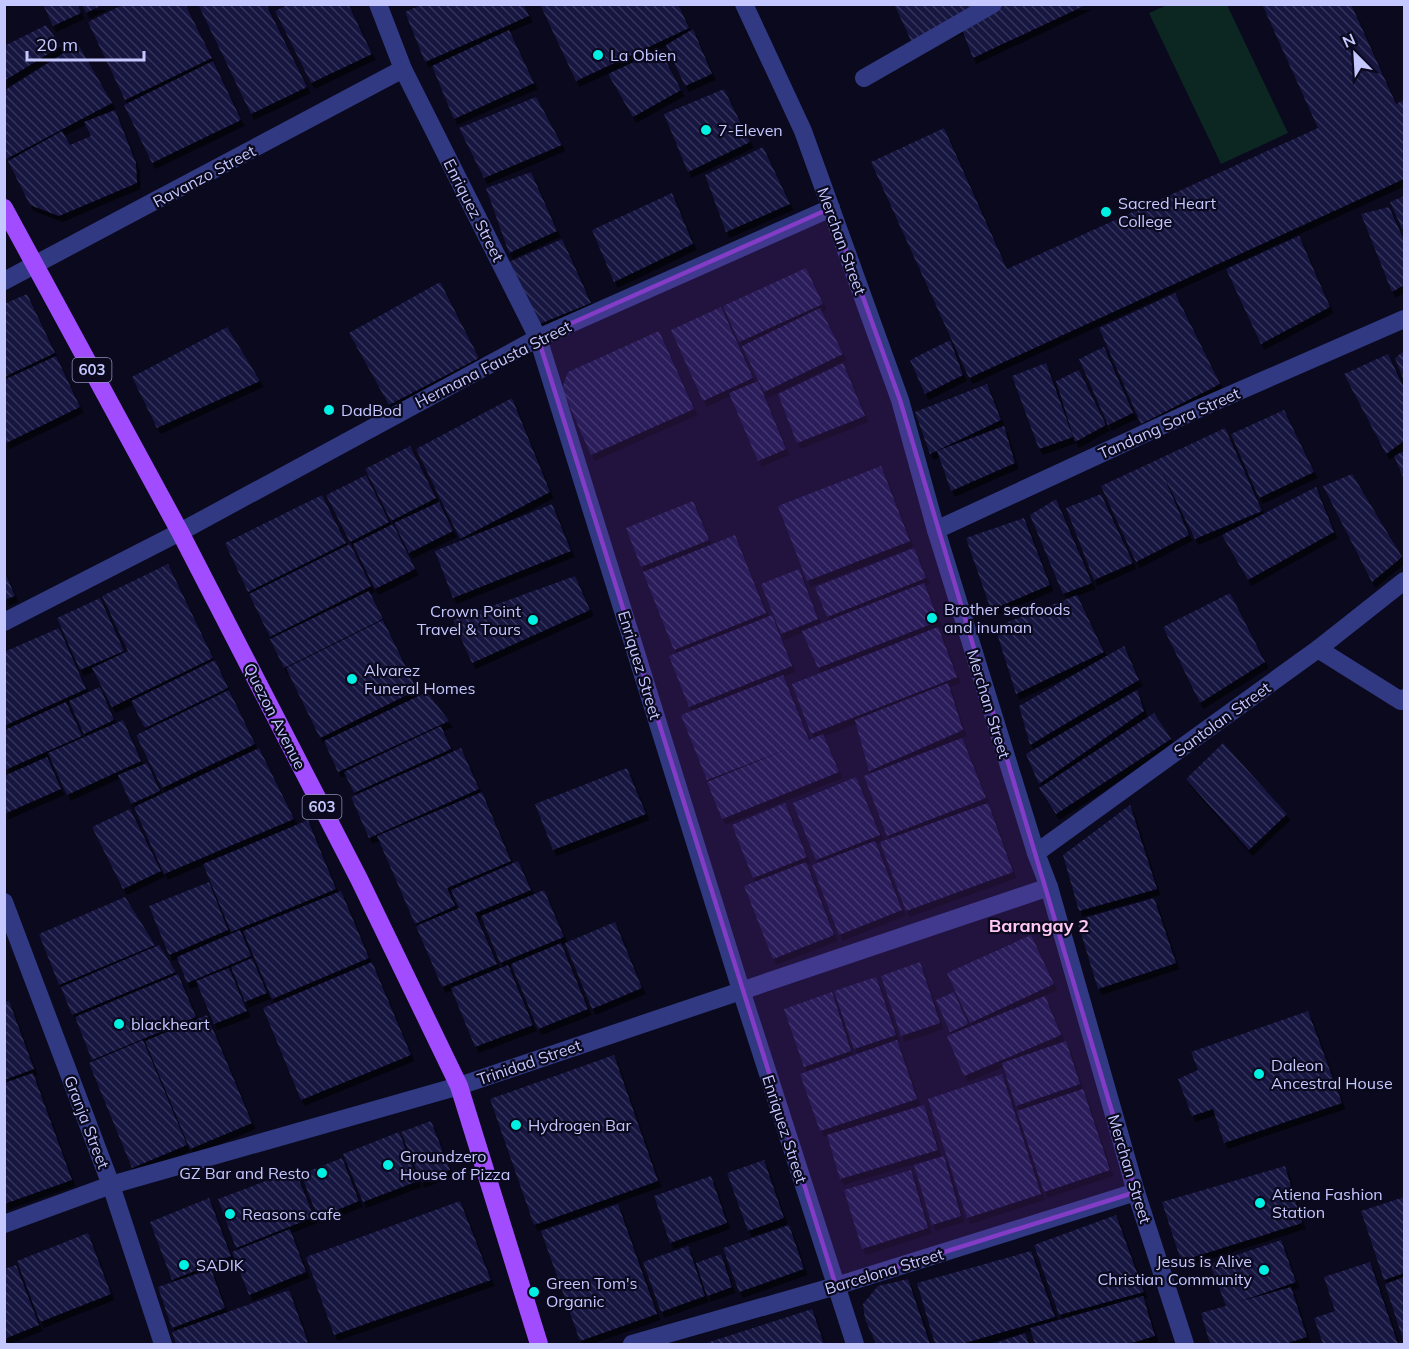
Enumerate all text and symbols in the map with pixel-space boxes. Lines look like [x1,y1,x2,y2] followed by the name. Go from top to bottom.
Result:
[27,24,144,62] scale bar
[1325,24,1385,84] north arrow
[1339,29,1358,52] text: N
[36,33,78,56] text: 20 m
[610,45,676,65] place label: La Obien
[591,48,605,62] marker: La Obien
[718,120,783,140] place label: 7-Eleven
[699,123,713,137] marker: 7-Eleven
[149,140,259,211] street label: Ravanzo Street
[440,155,509,265] street label: Enriquez Street
[813,185,871,298] street label: Merchan Street
[1118,193,1216,231] place label: Sacred Heart College
[1099,205,1113,219] marker: Sacred Heart College
[412,316,575,412] street label: Hermana Fausta Street
[72,358,112,382] road number: 603
[1095,383,1243,463] street label: Tandang Sora Street
[341,400,402,420] place label: DadBod
[322,403,336,417] marker: DadBod
[944,599,1071,637] place label: Brother seafoods and inuman
[417,601,521,639] place label: Crown Point Travel & Tours
[614,608,666,722] street label: Enriquez Street
[925,611,939,625] marker: Brother seafoods and inuman
[526,613,540,627] marker: Crown Point Travel & Tours
[963,647,1015,761] street label: Merchan Street
[240,659,310,773] street label: Quezon Avenue
[364,660,476,698] place label: Alvarez Funeral Homes
[345,672,359,686] marker: Alvarez Funeral Homes
[1170,677,1275,761] street label: Santolan Street
[302,795,342,819] road number: 603
[989,914,1089,937] district label: Barangay 2
[131,1014,210,1034] place label: blackheart
[112,1017,126,1031] marker: blackheart
[474,1035,584,1089] street label: Trinidad Street
[1271,1055,1393,1093] place label: Daleon Ancestral House
[1252,1067,1266,1081] marker: Daleon Ancestral House
[758,1072,812,1186] street label: Enriquez Street
[60,1073,114,1172] street label: Granja Street
[1104,1112,1156,1226] street label: Merchan Street
[528,1115,631,1135] place label: Hydrogen Bar
[509,1118,523,1132] marker: Hydrogen Bar
[400,1146,510,1184] place label: Groundzero House of Pizza
[381,1158,395,1172] marker: Groundzero House of Pizza
[179,1163,310,1183] place label: GZ Bar and Resto
[315,1166,329,1180] marker: GZ Bar and Resto
[1272,1184,1383,1222] place label: Atiena Fashion Station
[1253,1196,1267,1210] marker: Atiena Fashion Station
[242,1204,341,1224] place label: Reasons cafe
[223,1207,237,1221] marker: Reasons cafe
[822,1243,946,1299] street label: Barcelona Street
[1097,1251,1252,1289] place label: Jesus is Alive Christian Community
[196,1255,245,1275] place label: SADIK
[177,1258,191,1272] marker: SADIK
[1257,1263,1271,1277] marker: Jesus is Alive Christian Community
[546,1273,638,1311] place label: Green Tom's Organic
[527,1285,541,1299] marker: Green Tom's Organic

